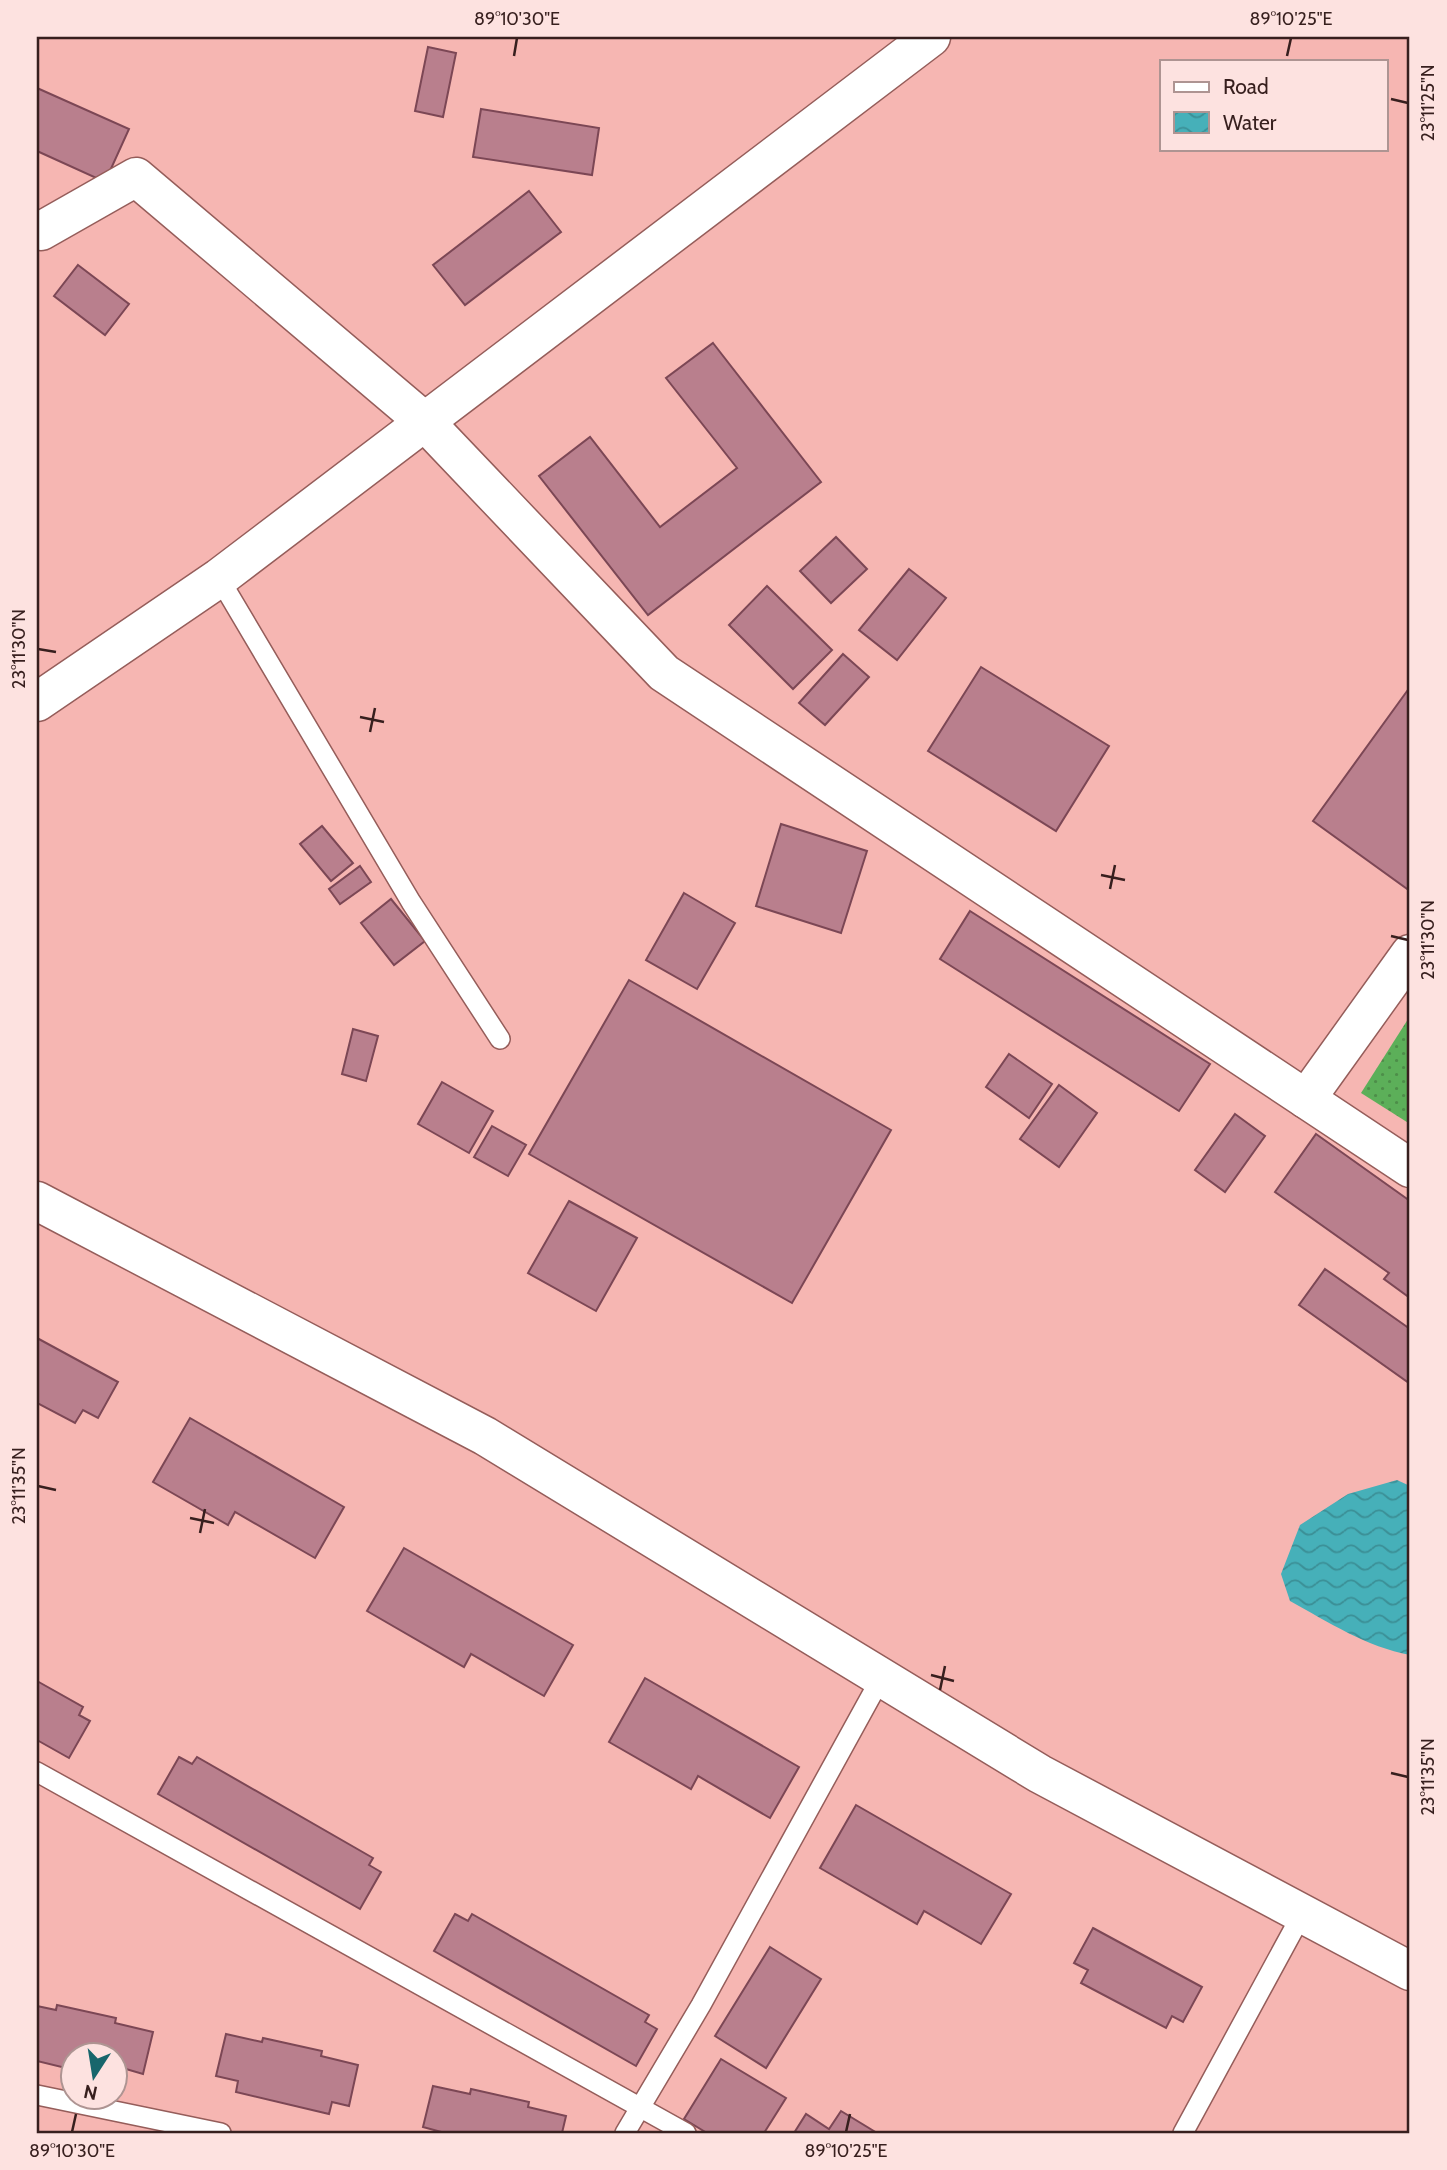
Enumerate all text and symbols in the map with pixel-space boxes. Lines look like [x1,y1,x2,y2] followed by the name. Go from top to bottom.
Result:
[474,8,560,30] text: 89°10'30"E
[1250,8,1332,30] text: 89°10'25"E
[1160,60,1388,150] legend
[1417,65,1439,141] text: 23°11'25"N
[1223,74,1269,99] text: Road
[1223,110,1277,135] text: Water
[8,609,30,689] text: 23°11'30"N
[1417,900,1439,980] text: 23°11'30"N
[8,1447,30,1525] text: 23°11'35"N
[1417,1738,1439,1816] text: 23°11'35"N
[60,2040,130,2110] north arrow
[82,2079,100,2105] text: N
[29,2140,115,2162] text: 89°10'30"E
[805,2140,887,2162] text: 89°10'25"E

